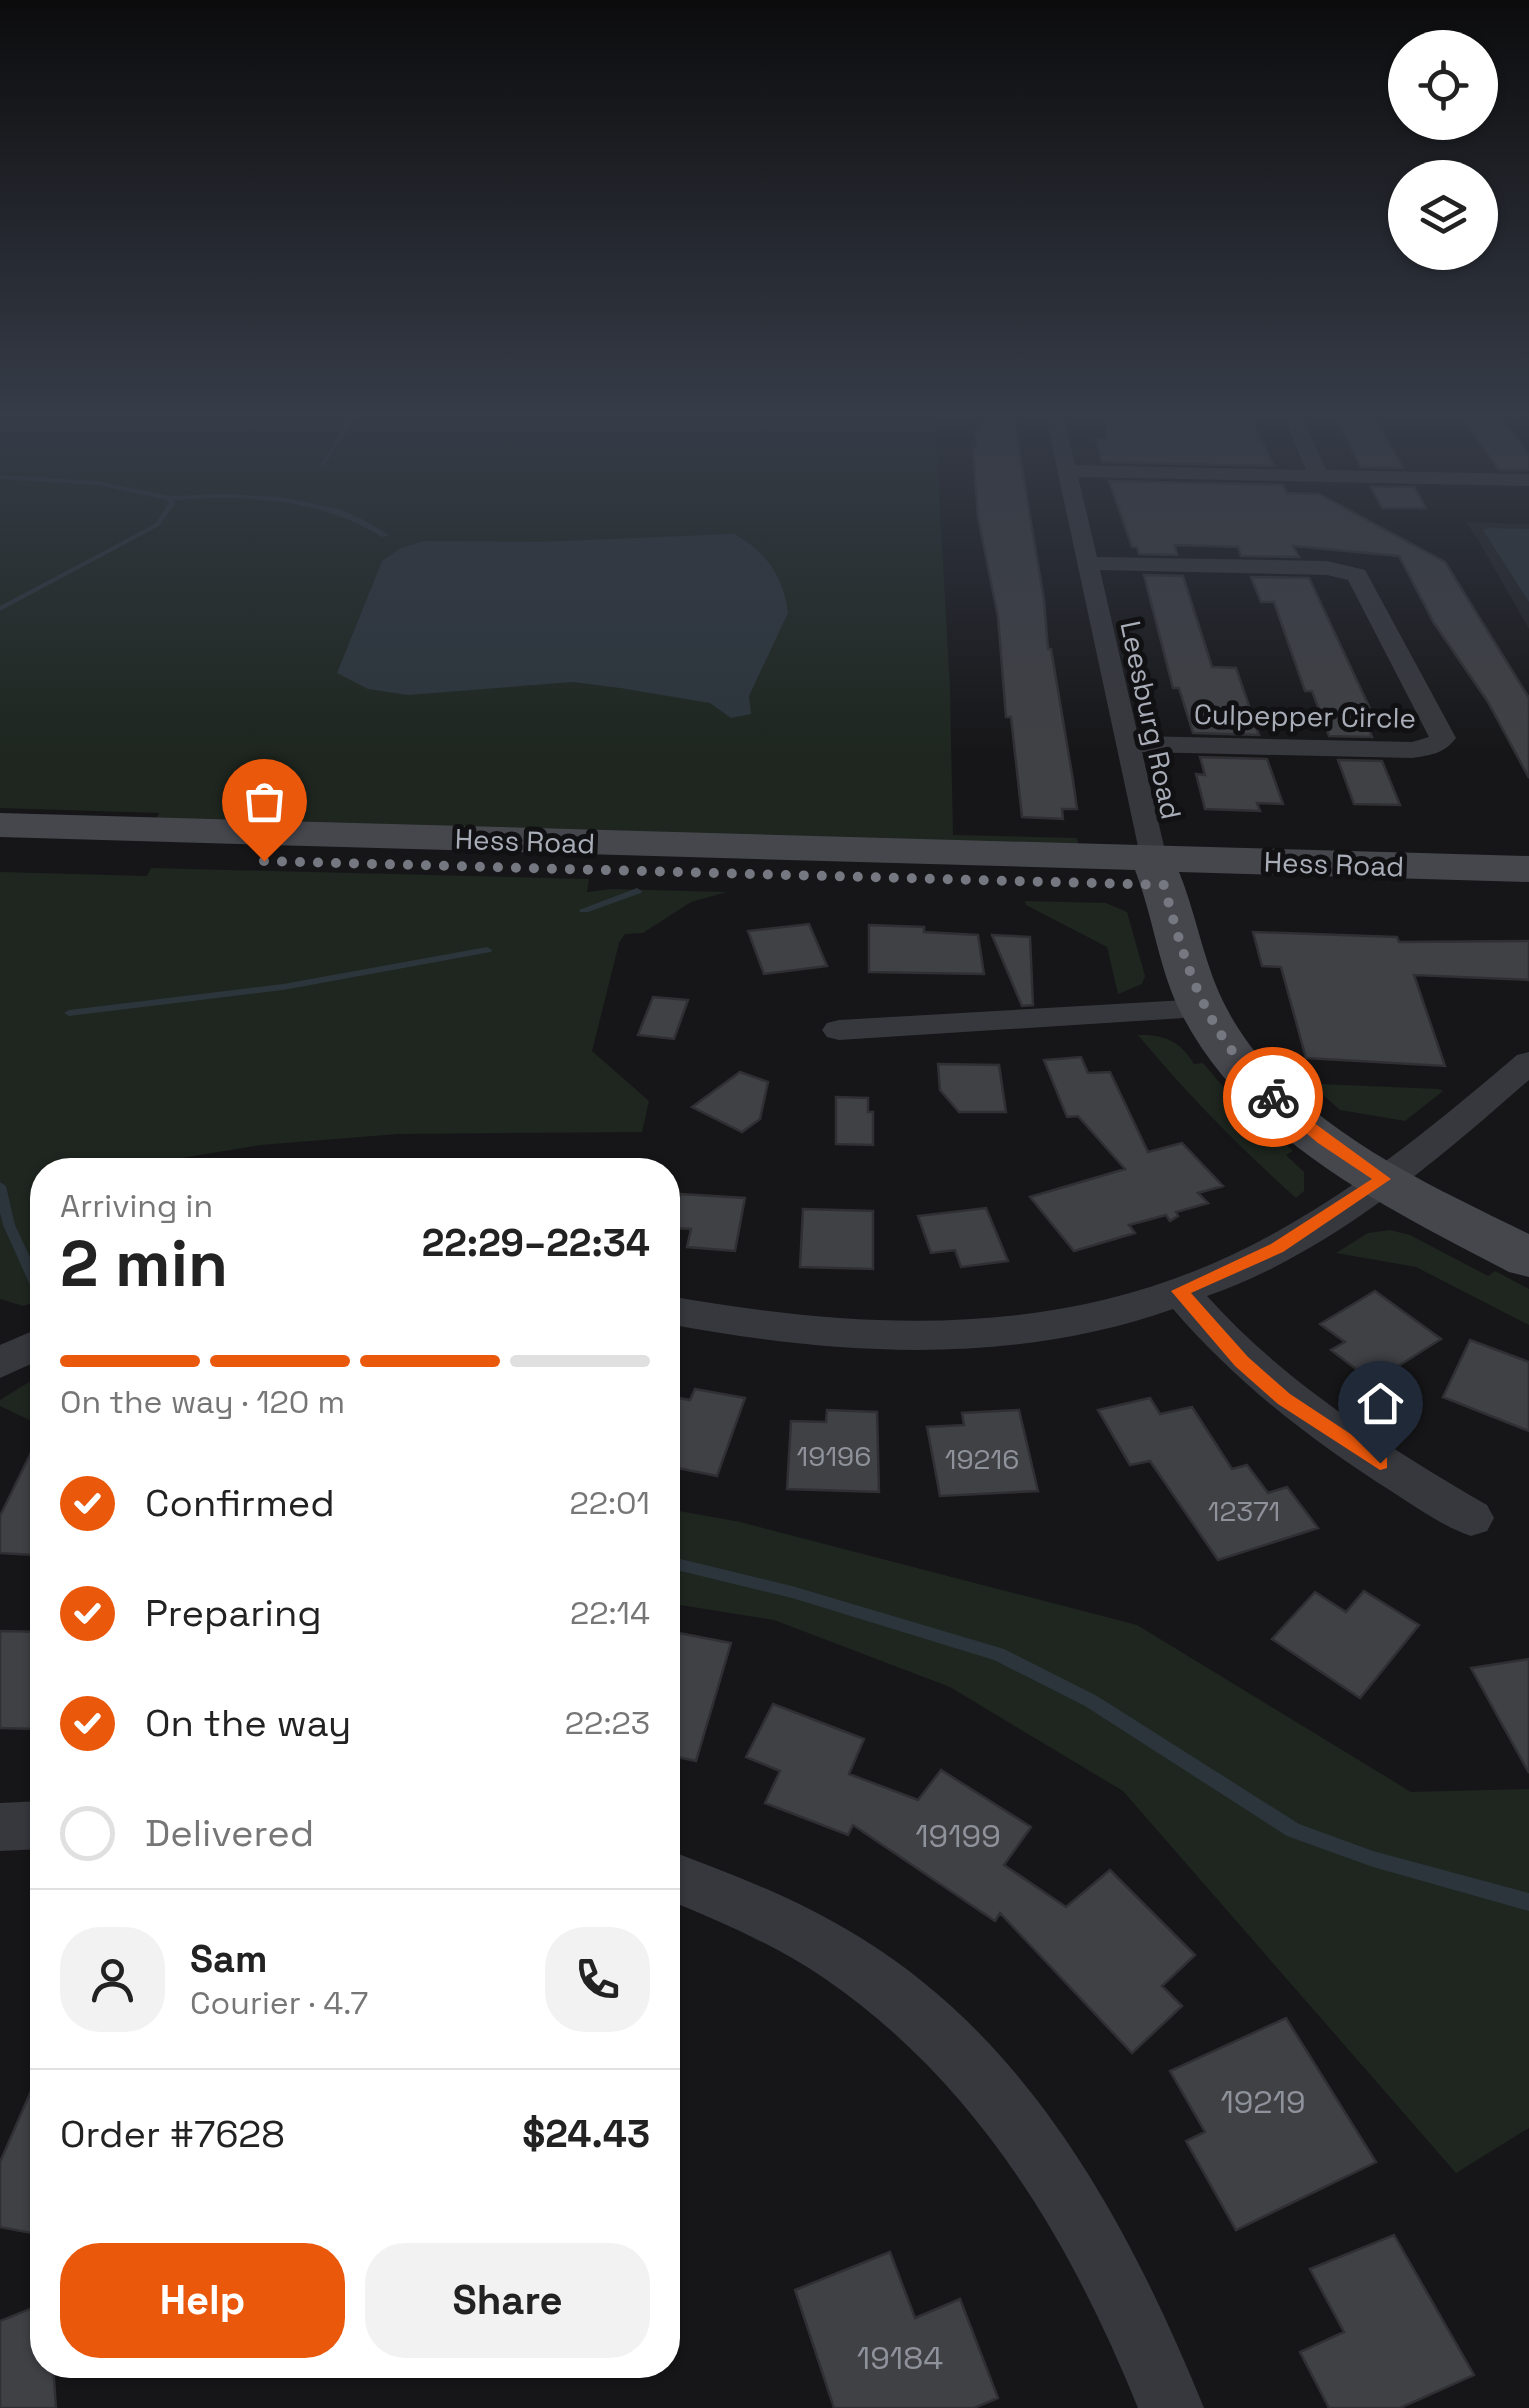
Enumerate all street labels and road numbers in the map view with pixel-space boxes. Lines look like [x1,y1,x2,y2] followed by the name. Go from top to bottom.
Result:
[1112,617,1190,823] street label: Leesburg Road
[1194,696,1416,736] street label: Culpepper Circle
[454,821,596,861] street label: Hess Road
[1263,844,1405,884] street label: Hess Road

